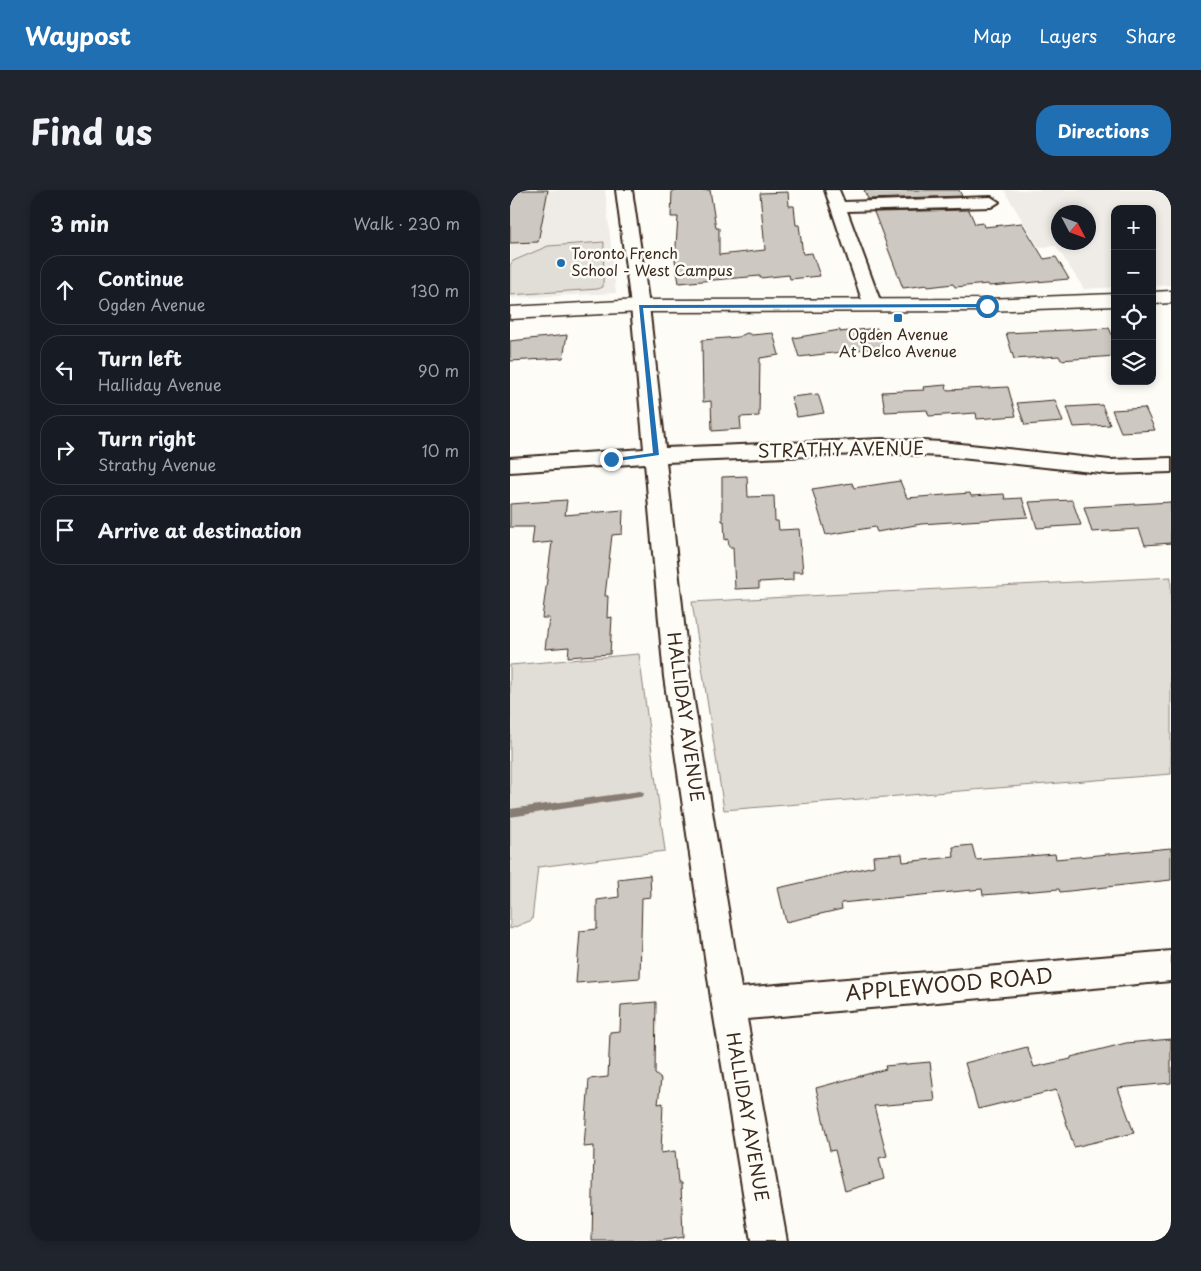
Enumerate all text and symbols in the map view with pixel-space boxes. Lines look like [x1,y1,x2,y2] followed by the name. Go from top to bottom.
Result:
[25,17,131,53] text: Waypost
[973,22,1012,49] text: Map
[1040,22,1097,49] text: Layers
[1125,22,1176,49] text: Share
[30,104,152,157] text: Find us
[1036,105,1171,156] button: Directions
[1051,205,1096,250] north arrow
[1111,205,1156,385] map controls
[1111,205,1156,250] button: +
[50,207,109,239] text: 3 min
[353,211,460,235] text: Walk · 230 m
[571,241,733,281] place label: Toronto French School - West Campus
[1111,250,1156,295] button: −
[555,257,567,269] marker: Toronto French School - West Campus
[98,264,184,292] text: Continue
[51,276,79,304] icon: ahead
[411,278,459,302] text: 130 m
[98,292,205,316] text: Ogden Avenue
[976,295,999,318] route start
[1111,295,1156,340] button: locate
[892,312,904,324] marker: Ogden Avenue At Delco Avenue
[839,322,957,362] place label: Ogden Avenue At Delco Avenue
[1111,340,1156,385] button: layers
[98,344,182,372] text: Turn left
[51,356,79,384] icon: left
[418,358,459,382] text: 90 m
[98,372,222,396] text: Halliday Avenue
[98,424,196,452] text: Turn right
[757,434,924,463] street label: STRATHY AVENUE
[51,436,79,464] icon: right
[422,438,459,462] text: 10 m
[600,448,623,471] route end
[98,452,216,476] text: Strathy Avenue
[51,516,79,544] icon: arrive
[98,516,302,544] text: Arrive at destination
[661,630,712,804] street label: HALLIDAY AVENUE
[844,958,1054,1008] street label: APPLEWOOD ROAD
[720,1030,777,1204] street label: HALLIDAY AVENUE

